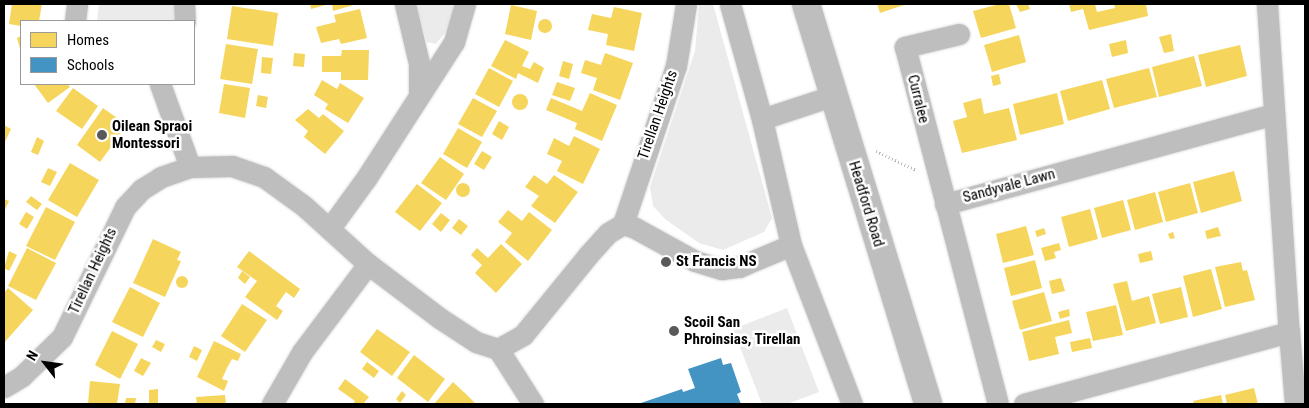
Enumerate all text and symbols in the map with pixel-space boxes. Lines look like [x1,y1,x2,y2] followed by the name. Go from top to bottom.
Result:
[20,20,195,85] legend
[67,31,109,49] text: Homes
[67,56,114,74] text: Schools
[634,68,682,162] street label: Tirellan Heights
[903,73,933,125] street label: Curralee
[112,117,192,152] place label: Oilean Spraoi Montessori
[96,129,108,141] marker: Oilean Spraoi Montessori
[844,159,888,249] street label: Headford Road
[961,165,1057,207] street label: Sandyvale Lawn
[65,225,121,317] street label: Tirellan Heights
[676,253,757,271] place label: St Francis NS
[660,256,672,268] marker: St Francis NS
[684,313,801,348] place label: Scoil San Phroinsias, Tirellan
[668,325,680,337] marker: Scoil San Phroinsias, Tirellan
[20,338,70,388] north arrow
[23,348,41,363] text: N

